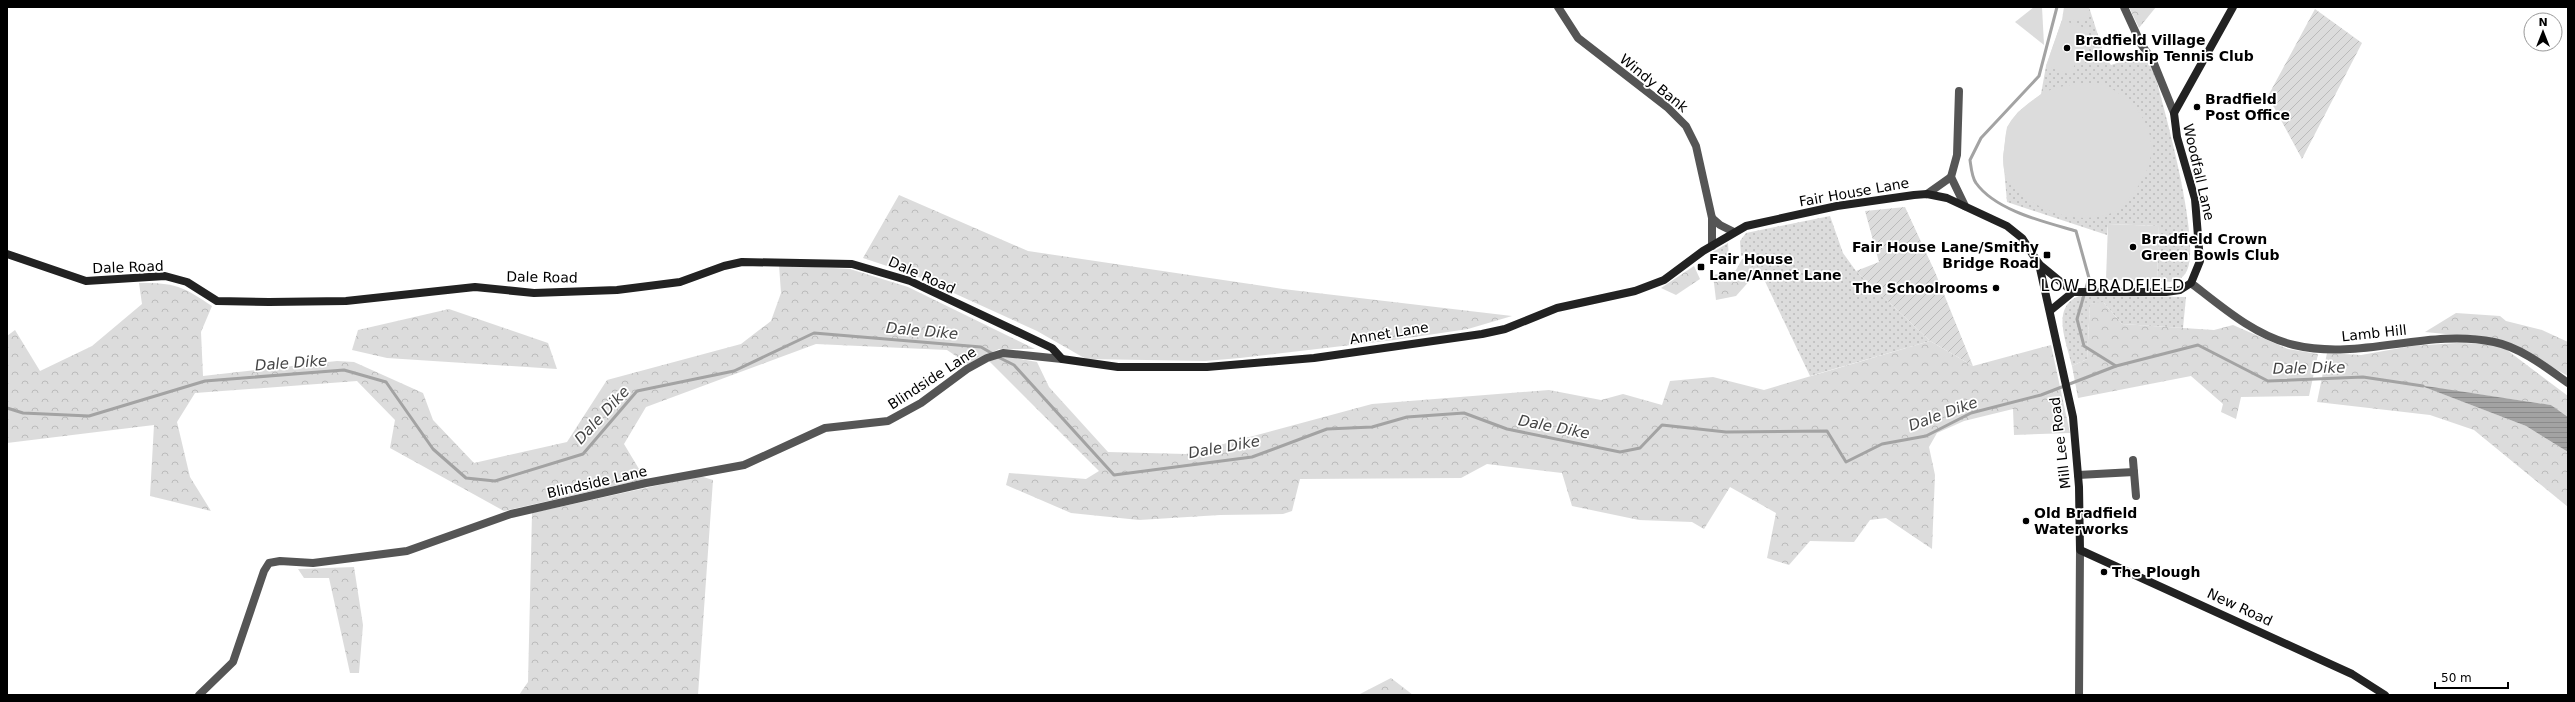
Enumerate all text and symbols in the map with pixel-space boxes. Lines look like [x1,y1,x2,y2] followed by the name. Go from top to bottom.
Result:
[2523,12,2563,52] north arrow
[2538,16,2548,29] text: N
[2075,32,2254,64] place label: Bradfield Village Fellowship Tennis Club
[2062,43,2072,53] marker: Bradfield Village Fellowship Tennis Club
[1617,51,1692,116] street label: Windy Bank
[2205,91,2290,123] place label: Bradfield Post Office
[2192,102,2202,112] marker: Bradfield Post Office
[2180,122,2218,222] street label: Woodfall Lane
[1798,174,1910,210] street label: Fair House Lane
[2141,231,2280,263] place label: Bradfield Crown Green Bowls Club
[1852,239,2039,271] place label: Fair House Lane/Smithy Bridge Road
[2128,242,2138,252] marker: Bradfield Crown Green Bowls Club
[2042,250,2052,260] marker: Fair House Lane/Smithy Bridge Road
[1709,251,1842,283] place label: Fair House Lane/Annet Lane
[886,253,958,297] street label: Dale Road
[92,258,164,276] street label: Dale Road
[1696,262,1706,272] marker: Fair House Lane/Annet Lane
[506,268,578,286] street label: Dale Road
[2041,276,2185,295] district label: LOW BRADFIELD
[1853,280,1988,296] place label: The Schoolrooms
[1991,283,2001,293] marker: The Schoolrooms
[885,319,959,343] water label: Dale Dike
[1348,319,1430,347] street label: Annet Lane
[2341,322,2407,344] street label: Lamb Hill
[885,343,979,413] street label: Blindside Lane
[254,351,328,375] water label: Dale Dike
[2273,358,2345,378] water label: Dale Dike
[571,382,633,448] water label: Dale Dike
[1906,393,1980,435] water label: Dale Dike
[2046,396,2074,490] street label: Mill Lee Road
[1517,411,1591,443] water label: Dale Dike
[1187,432,1261,462] water label: Dale Dike
[545,463,649,501] street label: Blindside Lane
[2034,505,2137,537] place label: Old Bradfield Waterworks
[2021,516,2031,526] marker: Old Bradfield Waterworks
[2112,564,2201,580] place label: The Plough
[2099,567,2109,577] marker: The Plough
[2205,585,2275,629] street label: New Road
[2435,664,2508,690] scale bar
[2441,671,2472,685] text: 50 m

